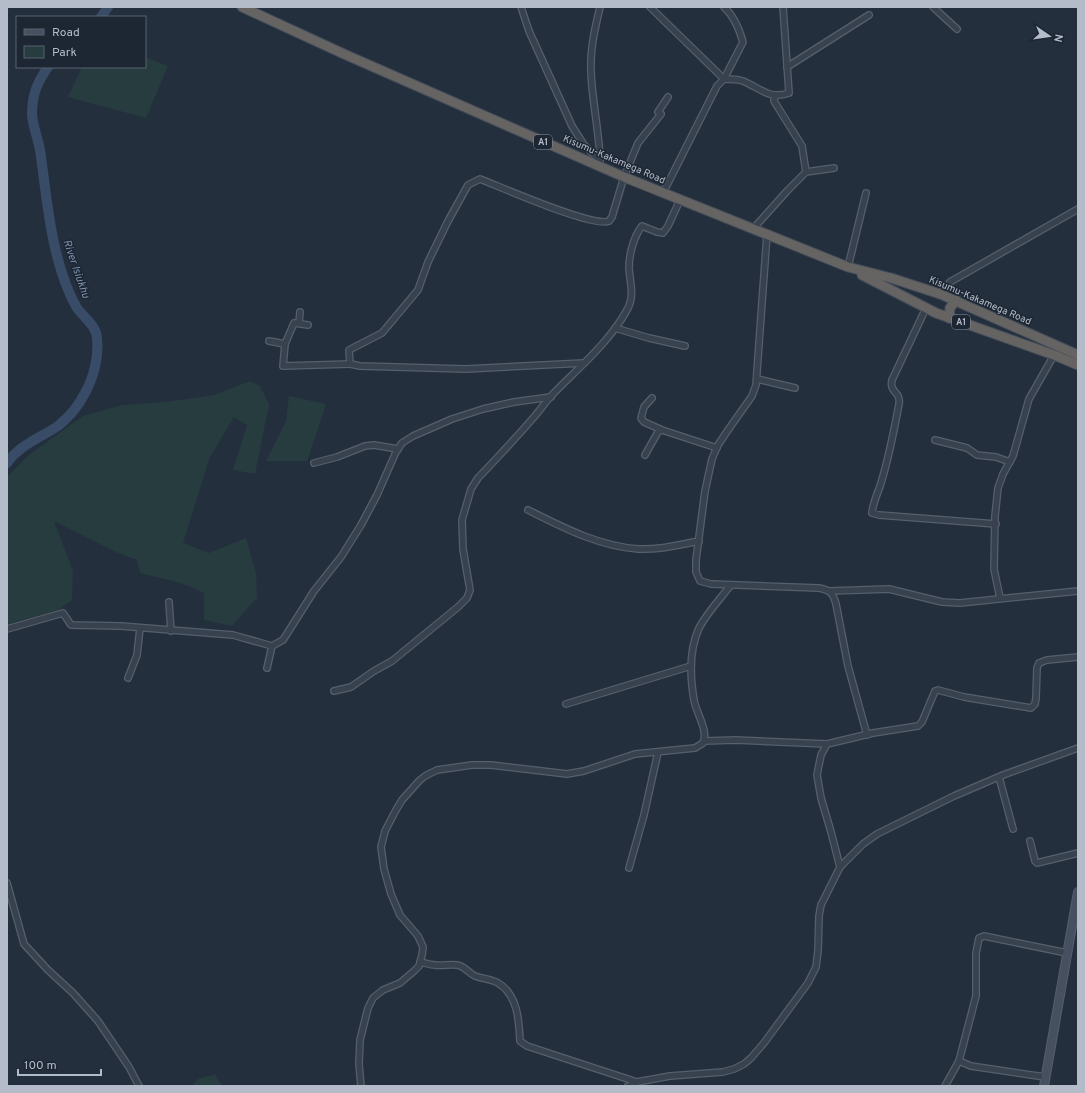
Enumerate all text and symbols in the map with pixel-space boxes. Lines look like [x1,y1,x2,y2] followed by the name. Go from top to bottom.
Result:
[16,16,146,68] legend
[1029,16,1069,56] north arrow
[52,25,80,41] text: Road
[1050,33,1065,43] text: N
[52,45,77,61] text: Park
[561,132,667,188] street label: Kisumu-Kakamega Road
[534,135,552,149] road number: A1
[59,238,93,301] water label: River Isiukhu
[927,273,1033,329] street label: Kisumu-Kakamega Road
[952,315,970,329] road number: A1
[18,1051,101,1077] scale bar
[24,1058,57,1074] text: 100 m

